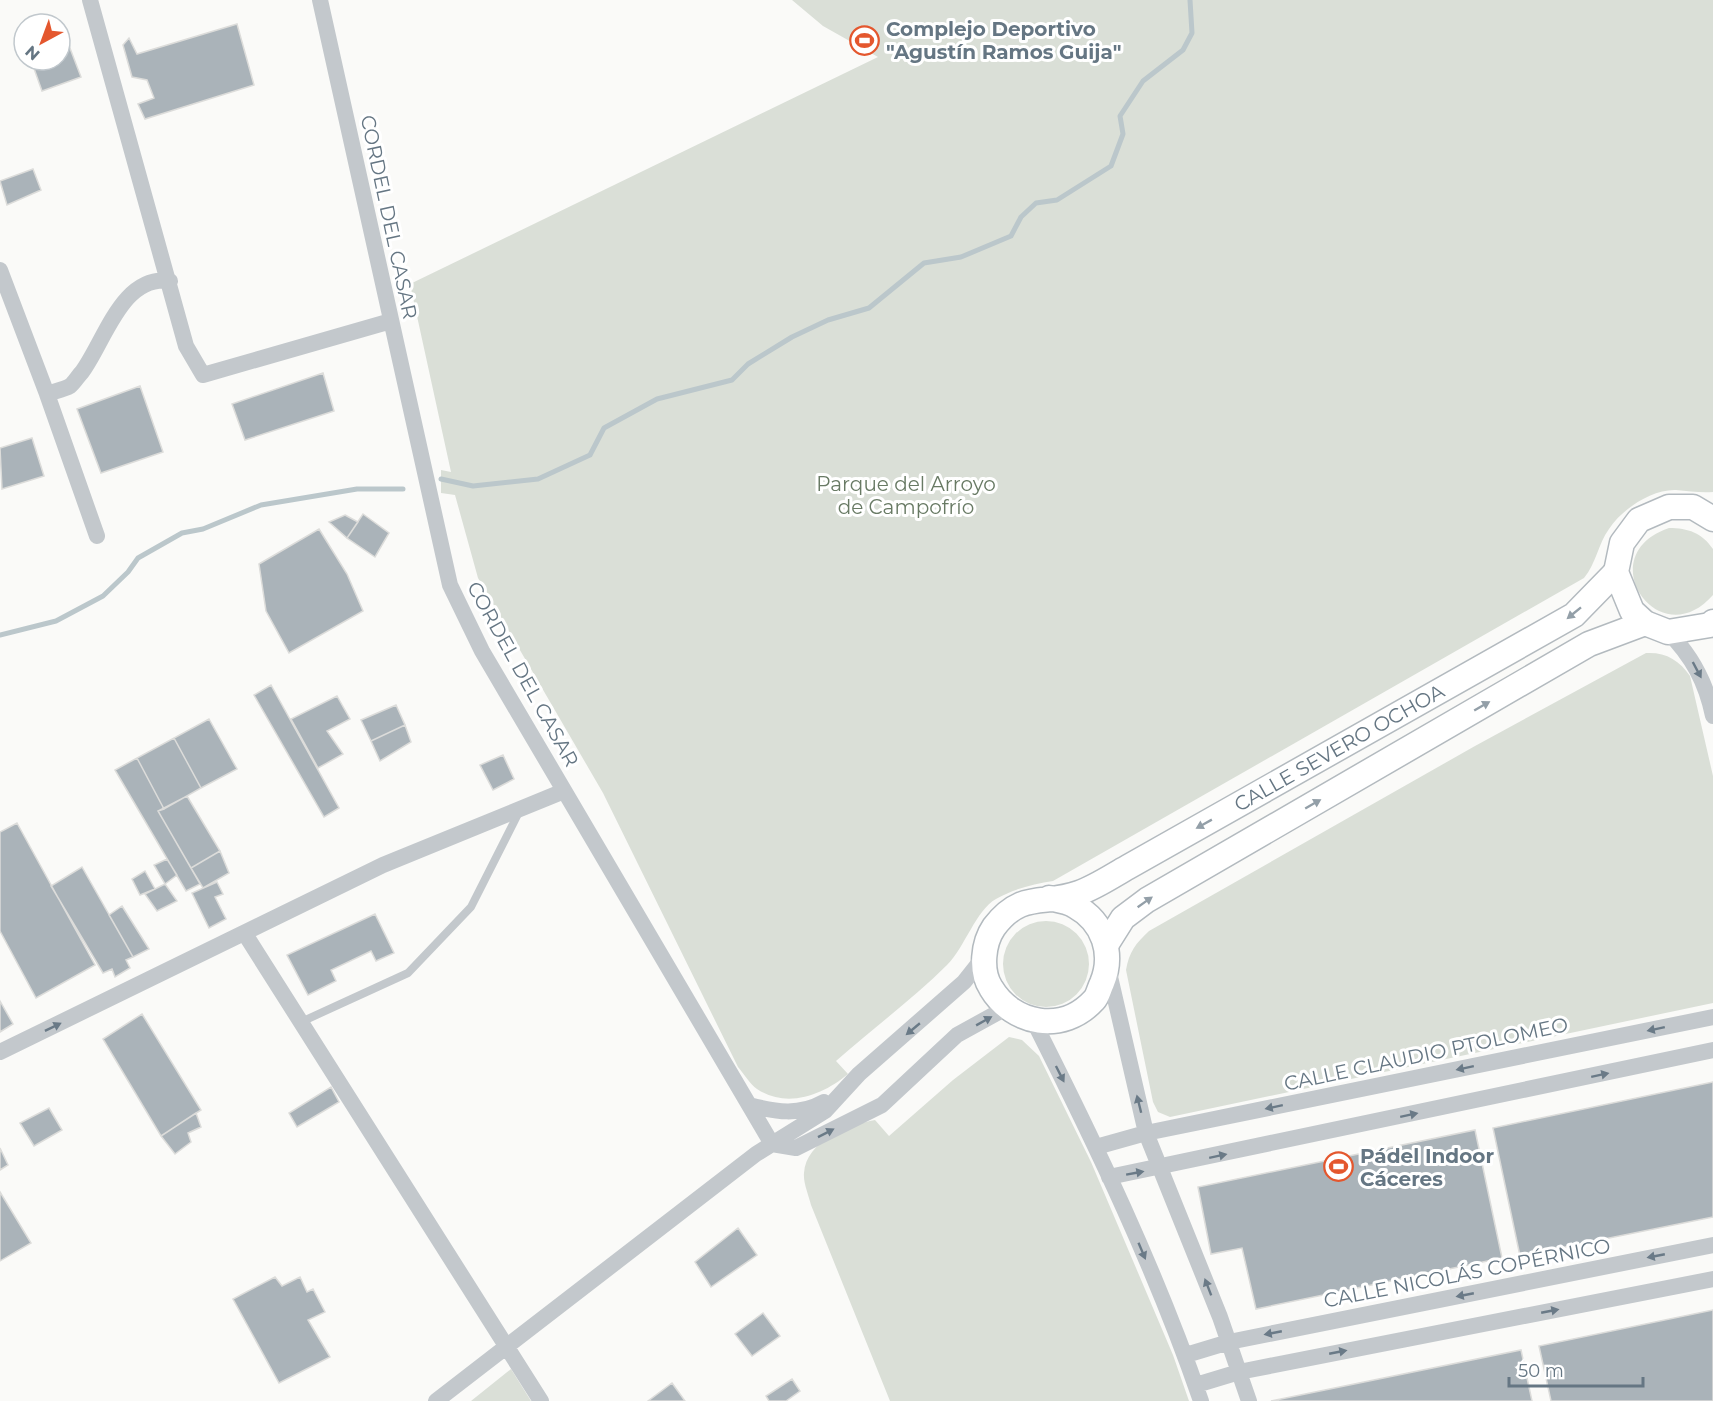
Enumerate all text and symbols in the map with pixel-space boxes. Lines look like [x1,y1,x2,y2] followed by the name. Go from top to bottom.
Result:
[12,12,72,72] north arrow
[886,17,1121,64] place label: Complejo Deportivo "Agustín Ramos Guija"
[849,25,881,57] sports icon: Complejo Deportivo "Agustín Ramos Guija"
[21,42,44,64] text: N
[356,113,422,321] street label: CORDEL DEL CASAR
[816,472,996,519] park label: Parque del Arroyo de Campofrío
[462,577,584,771] street label: CORDEL DEL CASAR
[1567,607,1582,619] one-way arrow
[1692,662,1702,679] one-way arrow
[1230,678,1449,817] street label: CALLE SEVERO OCHOA
[1474,701,1491,711] one-way arrow
[1305,798,1321,809] one-way arrow
[1196,819,1213,829] one-way arrow
[1136,896,1152,908] one-way arrow
[1282,1012,1570,1096] street label: CALLE CLAUDIO PTOLOMEO
[976,1016,993,1026] one-way arrow
[906,1022,921,1035] one-way arrow
[44,1023,61,1032] one-way arrow
[1646,1025,1665,1034] one-way arrow
[1455,1064,1474,1073] one-way arrow
[1055,1065,1065,1082] one-way arrow
[1591,1069,1609,1079] one-way arrow
[1134,1095,1144,1114] one-way arrow
[1264,1103,1283,1112] one-way arrow
[1400,1110,1418,1120] one-way arrow
[818,1128,835,1137] one-way arrow
[1360,1144,1494,1191] place label: Pádel Indoor Cáceres
[1209,1151,1228,1160] one-way arrow
[1323,1151,1355,1183] sports icon: Pádel Indoor Cáceres
[1126,1168,1145,1177] one-way arrow
[1322,1233,1612,1313] street label: CALLE NICOLÁS COPÉRNICO
[1137,1242,1147,1260] one-way arrow
[1646,1252,1665,1261] one-way arrow
[1203,1277,1213,1295] one-way arrow
[1455,1291,1474,1300] one-way arrow
[1540,1306,1559,1315] one-way arrow
[1264,1329,1283,1339] one-way arrow
[1328,1347,1347,1356] one-way arrow
[1509,1350,1642,1388] scale bar
[1518,1360,1564,1382] text: 50 m

